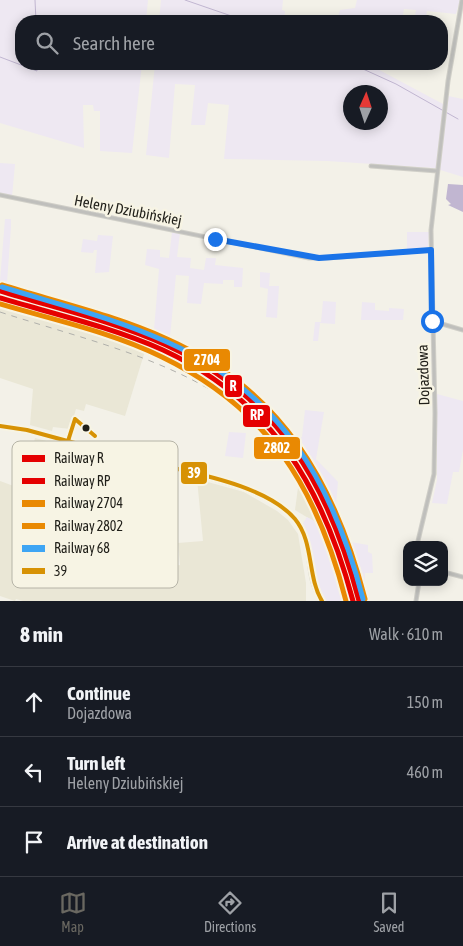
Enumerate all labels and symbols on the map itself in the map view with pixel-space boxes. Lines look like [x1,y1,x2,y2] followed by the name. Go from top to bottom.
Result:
[343,85,388,130] north arrow
[73,191,183,229] street label: Heleny Dziubińskiej
[204,228,227,251] route end
[421,310,444,333] route start
[413,344,433,406] street label: Dojazdowa
[183,348,231,372] line badge: 2704
[194,352,221,368] text: 2704
[224,374,243,398] line badge: R
[230,378,237,394] text: R
[242,404,271,428] line badge: RP
[250,407,264,423] text: RP
[81,423,91,433] unlabelled marker
[253,436,301,460] line badge: 2802
[264,440,291,456] text: 2802
[12,441,178,588] legend
[54,450,104,466] text: Railway R
[180,461,208,485] line badge: 39
[187,465,201,481] text: 39
[54,473,111,489] text: Railway RP
[54,495,123,511] text: Railway 2704
[54,518,123,534] text: Railway 2802
[54,540,110,556] text: Railway 68
[54,563,67,579] text: 39

